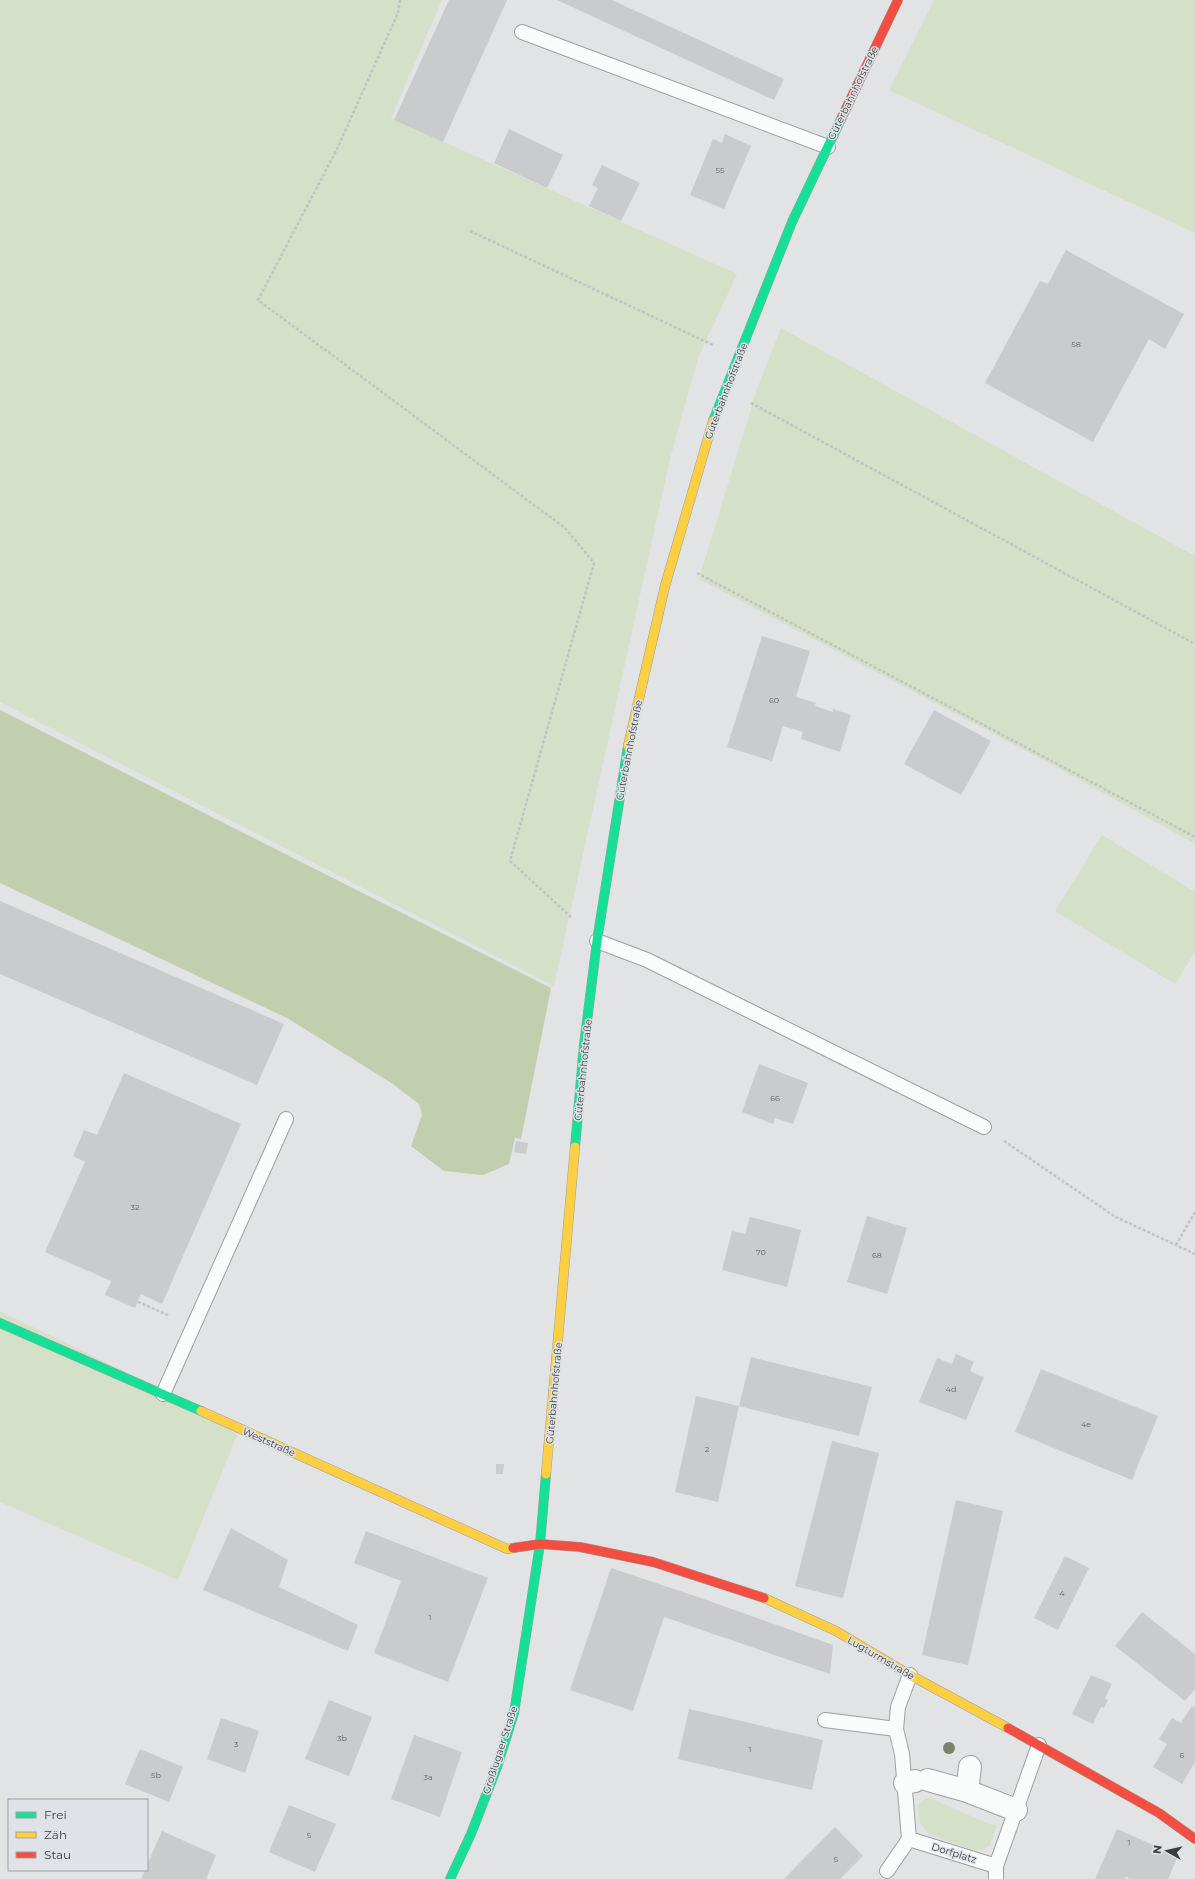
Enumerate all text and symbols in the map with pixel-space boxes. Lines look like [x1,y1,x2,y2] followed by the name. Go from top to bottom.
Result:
[825,44,881,142] street label: Güterbahnhofstraße
[715,165,725,175] house number: 55
[1071,339,1081,349] house number: 58
[702,341,750,441] street label: Güterbahnhofstraße
[769,695,779,705] house number: 60
[613,699,645,801] street label: Güterbahnhofstraße
[571,1019,595,1121] street label: Güterbahnhofstraße
[770,1093,780,1103] house number: 66
[130,1202,140,1212] house number: 32
[756,1247,766,1257] house number: 70
[872,1250,882,1260] house number: 68
[543,1342,565,1444] street label: Güterbahnhofstraße
[946,1384,956,1394] house number: 4d
[1081,1419,1091,1429] house number: 4e
[240,1425,298,1459] street label: Weststraße
[705,1444,710,1454] house number: 2
[1059,1588,1065,1598] house number: 4
[429,1612,431,1622] house number: 1
[845,1633,917,1683] street label: Lugturmstraße
[480,1704,520,1796] street label: Großlugaer Straße
[337,1733,348,1743] house number: 3b
[234,1739,239,1749] house number: 3
[749,1744,751,1754] house number: 1
[1180,1750,1185,1760] house number: 6
[151,1770,162,1780] house number: 5b
[423,1772,433,1782] house number: 3a
[8,1799,148,1871] legend
[44,1807,67,1822] text: Frei
[44,1827,67,1842] text: Zäh
[307,1830,312,1840] house number: 5
[1147,1831,1187,1871] north arrow
[1128,1837,1130,1847] house number: 1
[930,1840,978,1866] street label: Dorfplatz
[1150,1844,1165,1855] text: N
[44,1847,71,1862] text: Stau
[834,1854,839,1864] house number: 5

